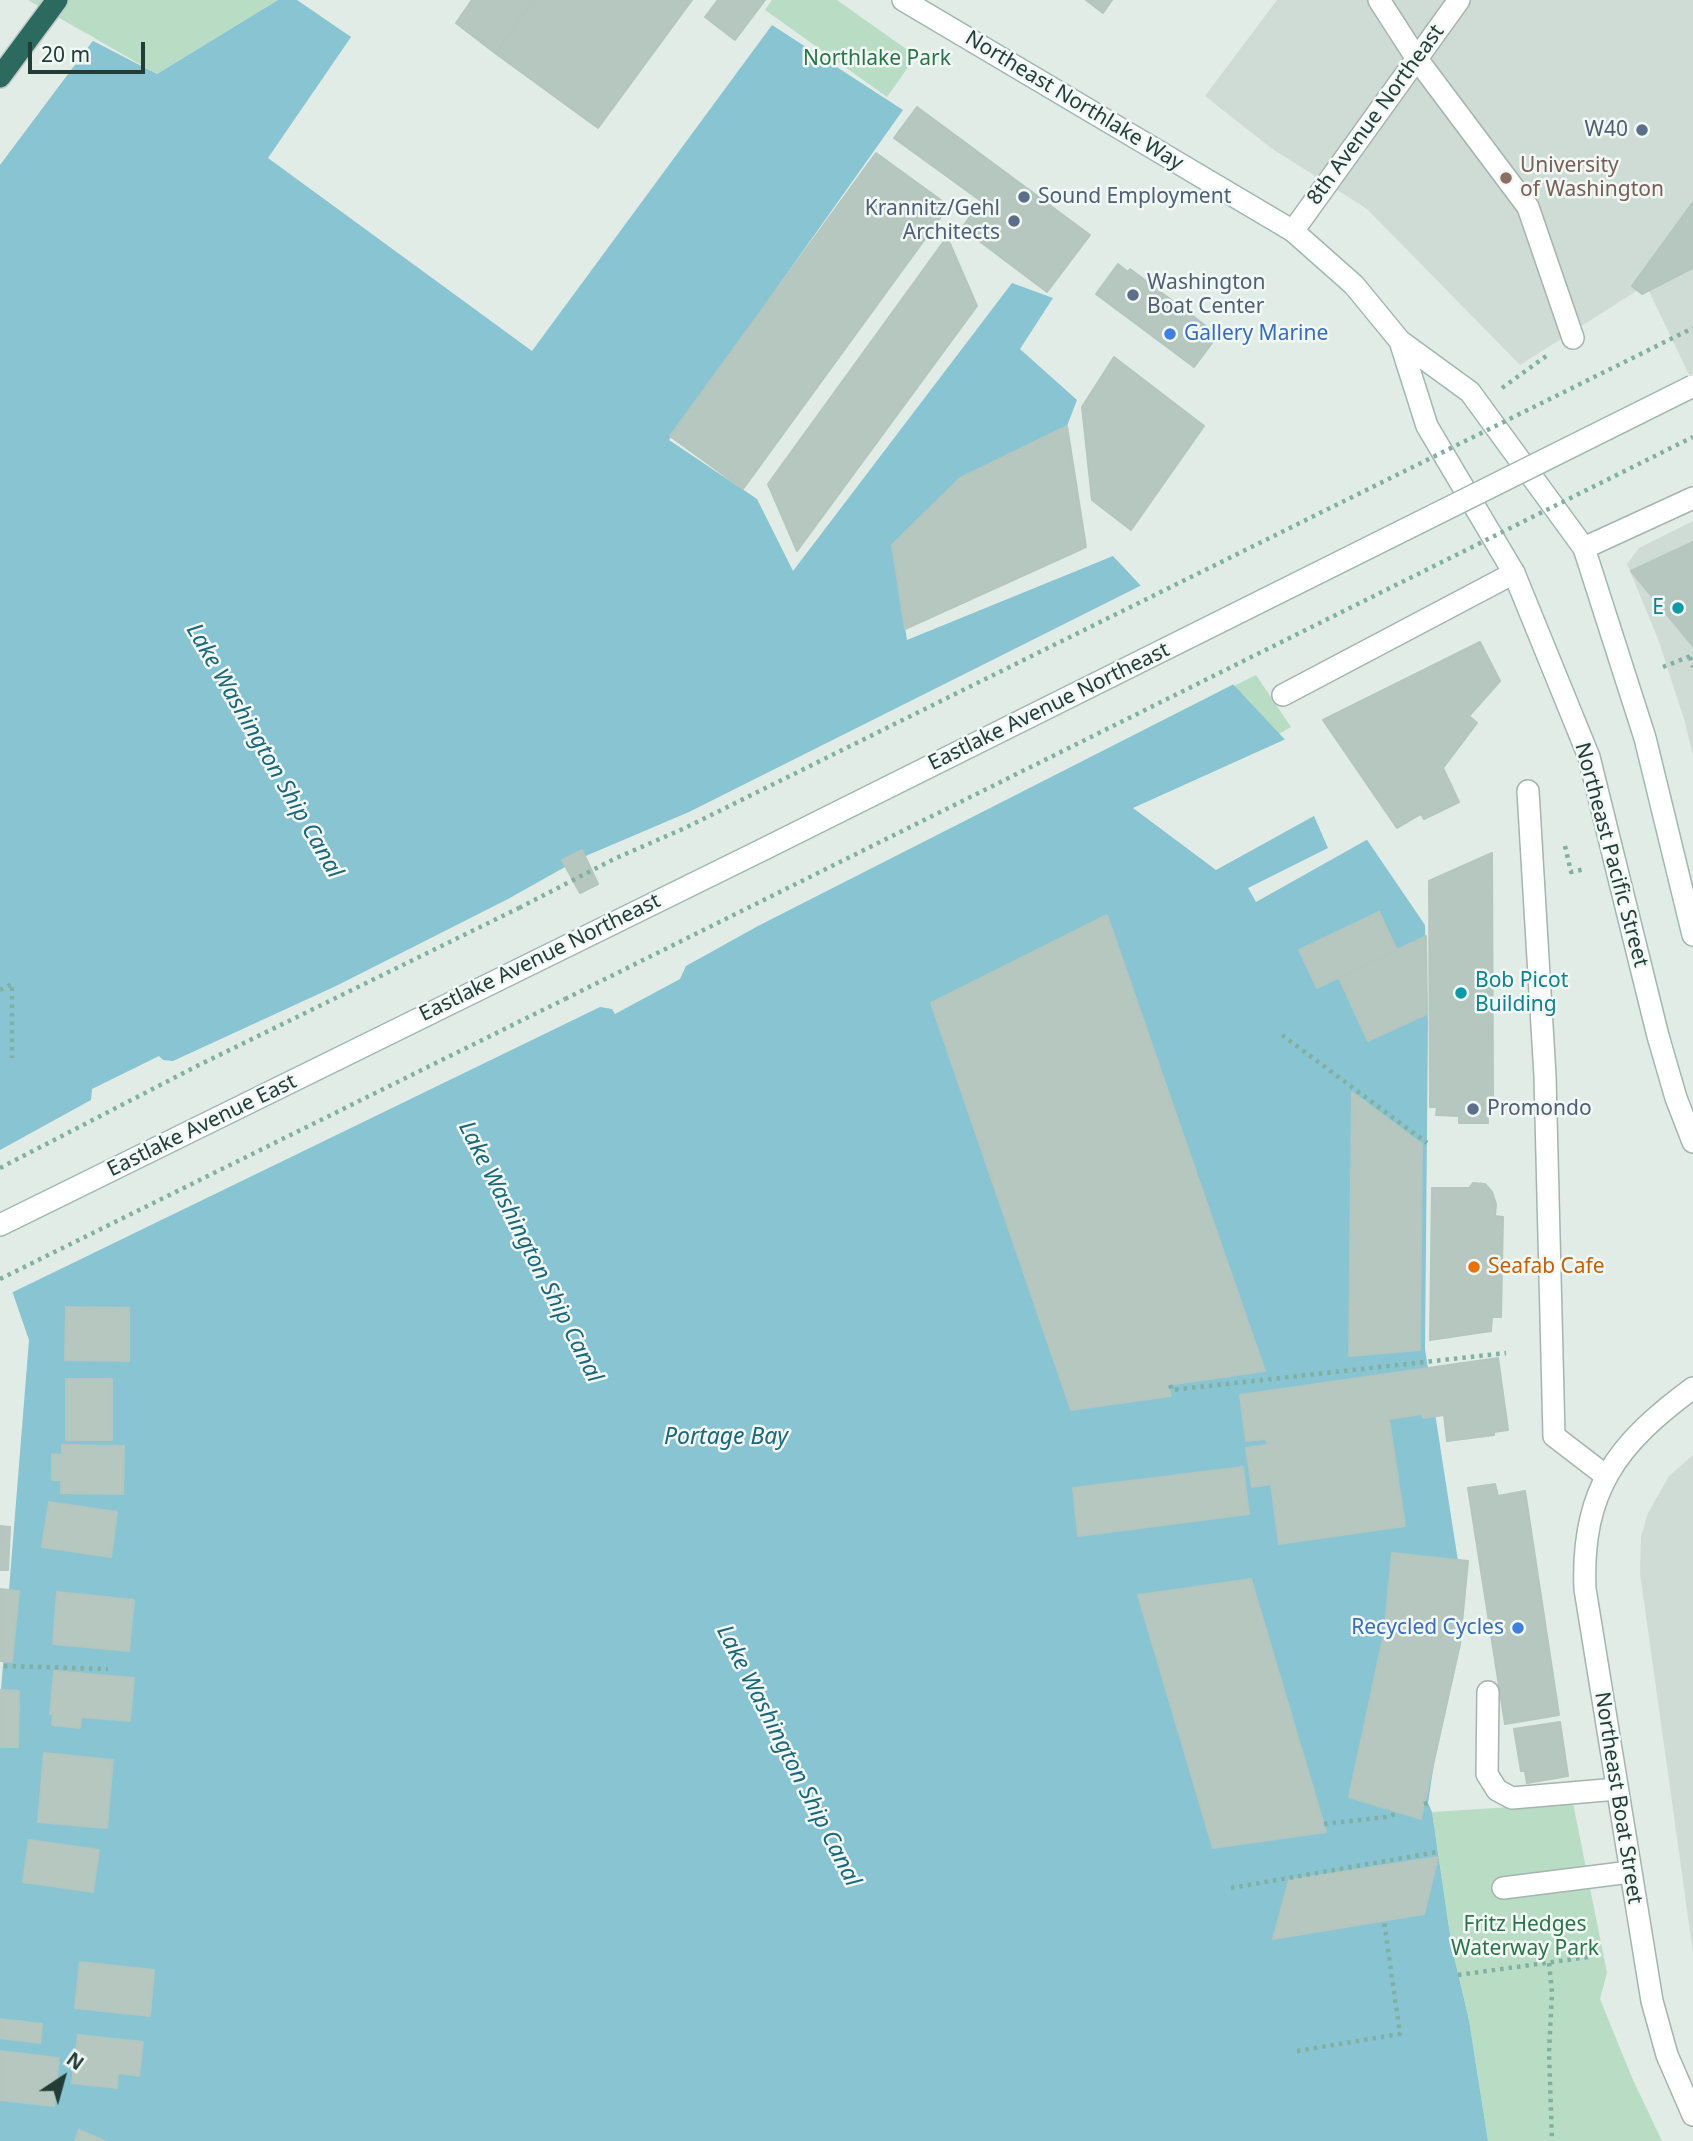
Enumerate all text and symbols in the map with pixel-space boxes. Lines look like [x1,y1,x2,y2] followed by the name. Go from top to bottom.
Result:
[1302,20,1450,210] street label: 8th Avenue Northeast
[960,26,1188,176] street label: Northeast Northlake Way
[32,28,149,72] scale bar
[41,40,90,68] text: 20 m
[803,46,951,72] park label: Northlake Park
[1584,117,1628,143] place label: W40
[1634,122,1650,138] marker: W40
[1520,153,1664,203] place label: University of Washington
[1498,170,1514,186] marker: University of Washington
[1038,184,1231,210] place label: Sound Employment
[1016,189,1032,205] marker: Sound Employment
[865,196,1000,246] place label: Krannitz/Gehl Architects
[1006,213,1022,229] marker: Krannitz/Gehl Architects
[1147,270,1266,320] place label: Washington Boat Center
[1125,287,1141,303] marker: Washington Boat Center
[1184,321,1328,347] place label: Gallery Marine
[1162,326,1178,342] marker: Gallery Marine
[1652,595,1664,621] place label: E
[1670,600,1686,616] marker: E
[180,619,348,883] water label: Lake Washington Ship Canal
[924,638,1174,776] street label: Eastlake Avenue Northeast
[1569,740,1653,970] street label: Northeast Pacific Street
[415,889,665,1027] street label: Eastlake Avenue Northeast
[1475,968,1568,1018] place label: Bob Picot Building
[1453,985,1469,1001] marker: Bob Picot Building
[103,1069,301,1183] street label: Eastlake Avenue East
[1487,1096,1592,1122] place label: Promondo
[1465,1101,1481,1117] marker: Promondo
[452,1117,608,1387] water label: Lake Washington Ship Canal
[1488,1254,1605,1280] place label: Seafab Cafe
[1466,1259,1482,1275] marker: Seafab Cafe
[664,1423,788,1451] water label: Portage Bay
[1351,1615,1504,1641] place label: Recycled Cycles
[1510,1620,1526,1636] marker: Recycled Cycles
[710,1621,866,1891] water label: Lake Washington Ship Canal
[1589,1690,1647,1906] street label: Northeast Boat Street
[1451,1912,1599,1962] park label: Fritz Hedges Waterway Park
[28,2043,98,2113] north arrow
[61,2046,89,2076] text: N

